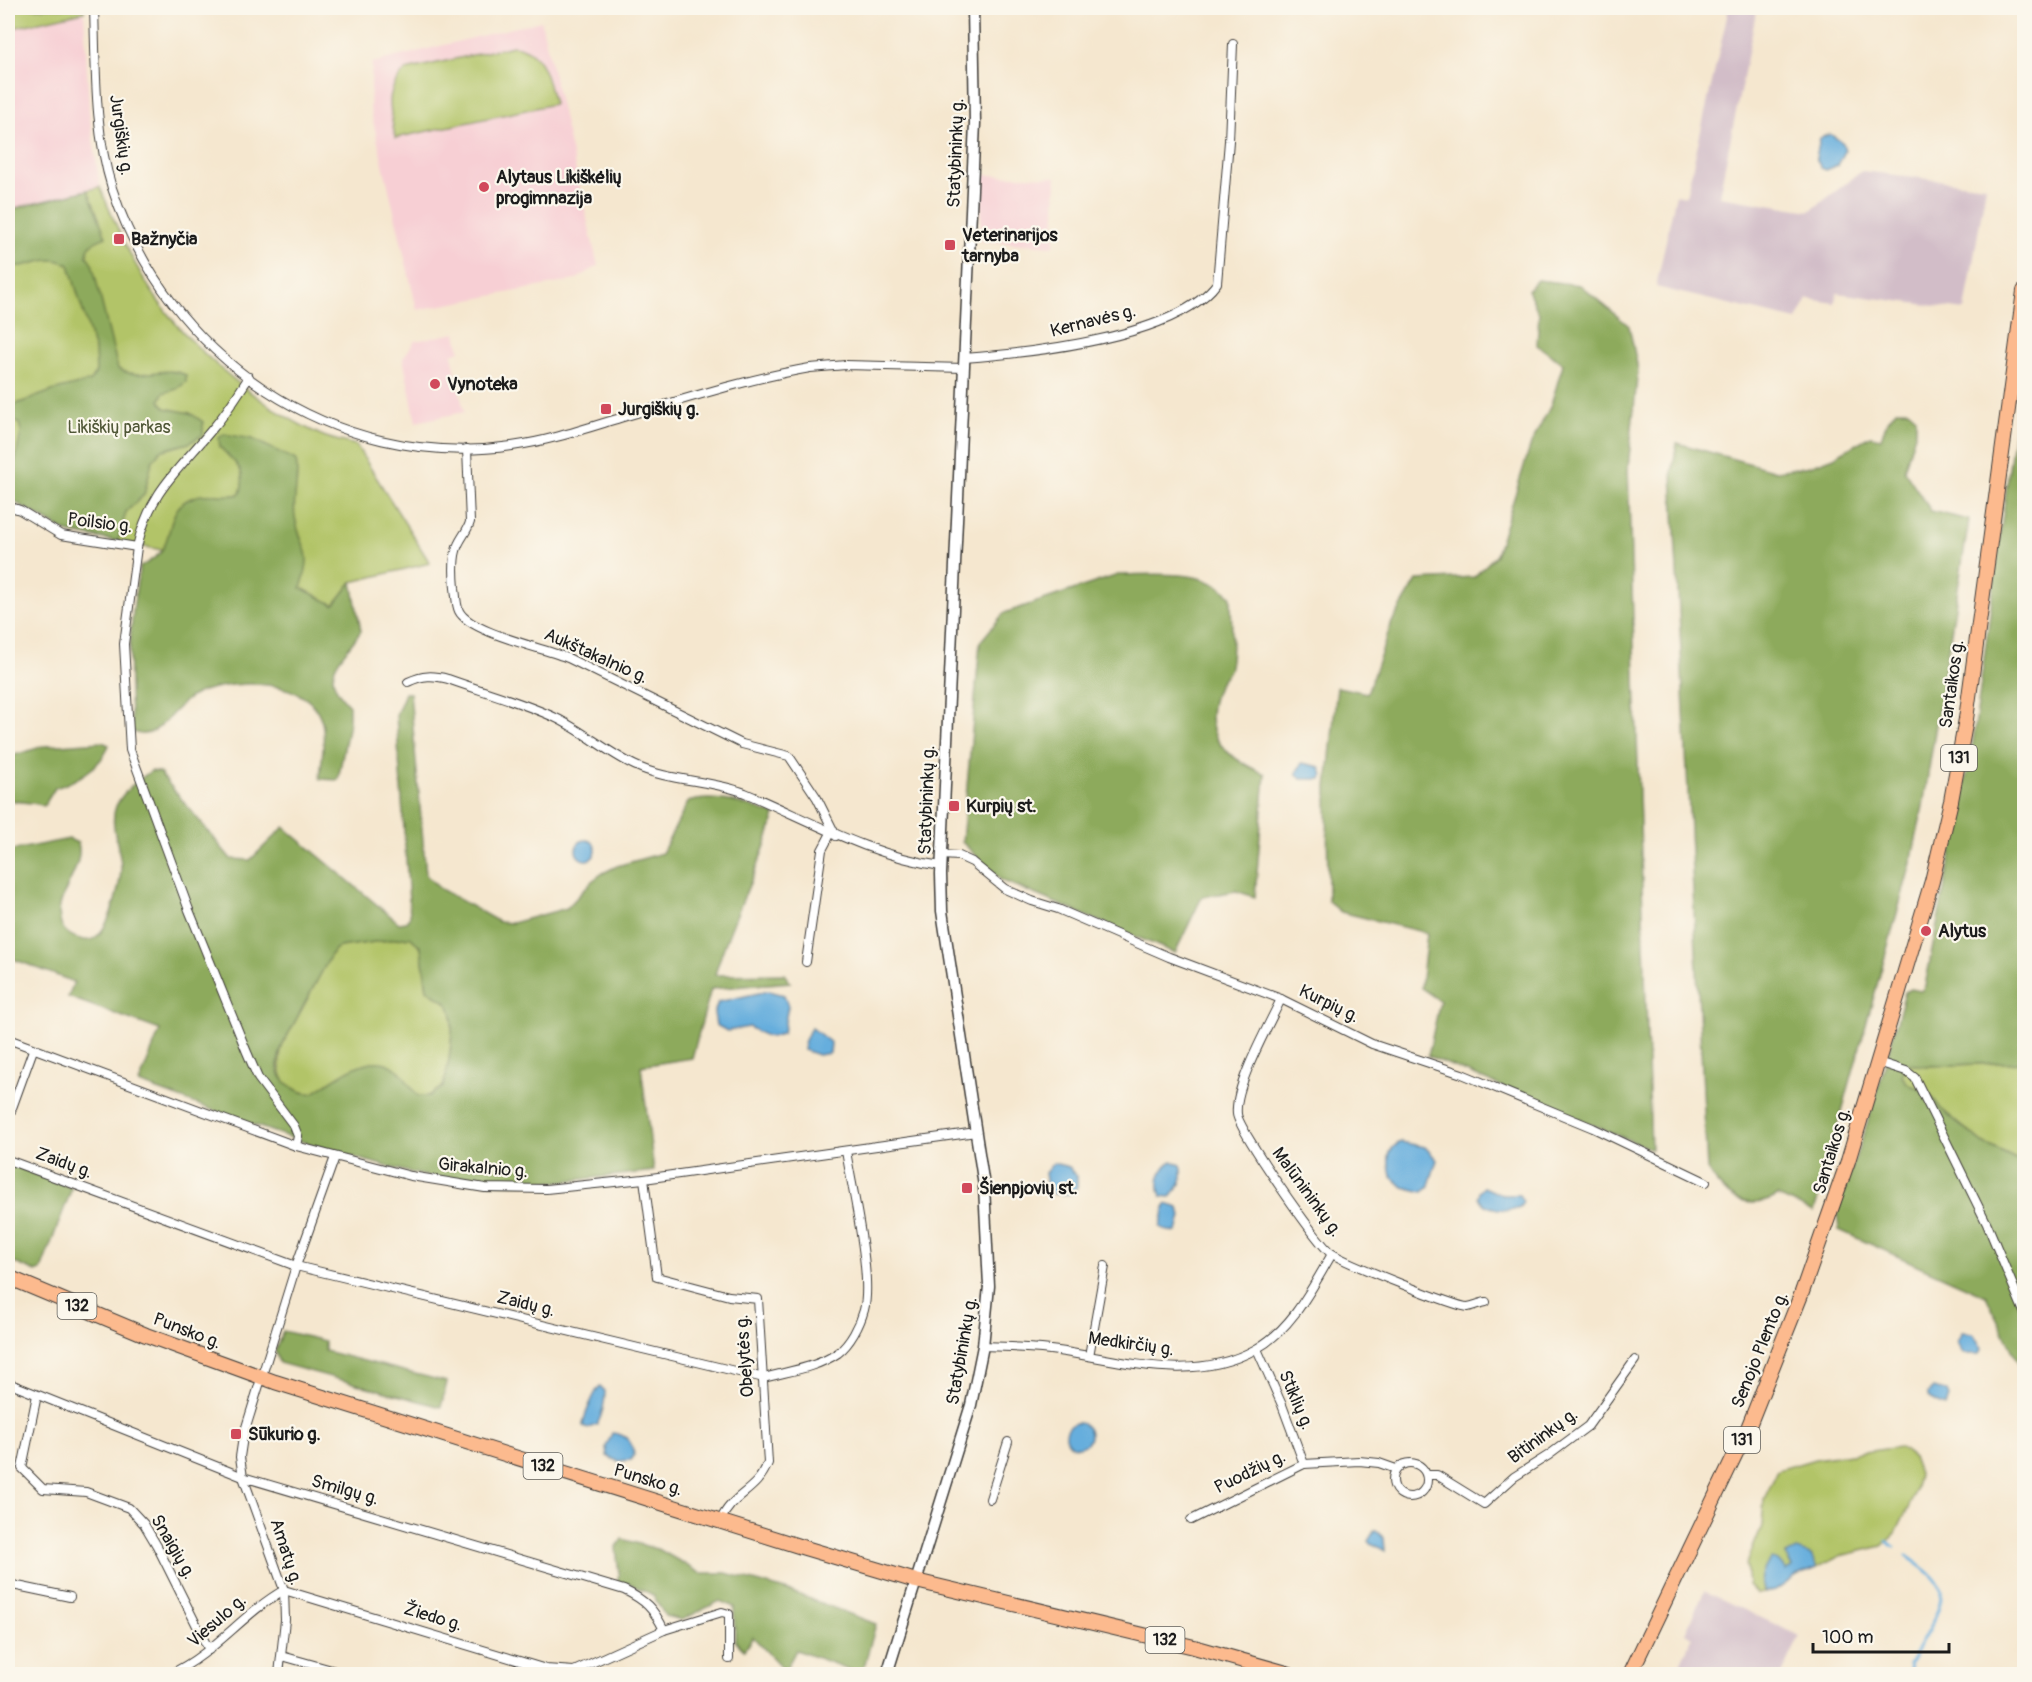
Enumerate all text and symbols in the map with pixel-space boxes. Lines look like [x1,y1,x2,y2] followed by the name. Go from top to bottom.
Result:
[104,93,138,177] street label: Jurgiškių g.
[943,98,969,208] street label: Statybininkų g.
[496,166,622,210] place label: Alytaus Likiškėlių progimnazija
[477,180,491,194] marker: Alytaus Likiškėlių progimnazija
[961,224,1059,268] place label: Veterinarijos tarnyba
[131,228,198,251] place label: Bažnyčia
[112,232,126,246] marker: Bažnyčia
[943,238,957,252] marker: Veterinarijos tarnyba
[1048,299,1138,343] street label: Kernavės g.
[447,373,518,396] place label: Vynoteka
[428,377,442,391] marker: Vynoteka
[618,398,699,421] place label: Jurgiškių g.
[599,402,613,416] marker: Jurgiškių g.
[67,416,171,439] park label: Likiškių parkas
[66,508,134,538] street label: Poilsio g.
[540,623,652,689] street label: Aukštakalnio g.
[1934,638,1970,730] street label: Santaikos g.
[914,745,940,855] street label: Statybininkų g.
[1941,745,1977,771] road number: 131
[966,795,1037,818] place label: Kurpių st.
[947,799,961,813] marker: Kurpių st.
[1938,920,1987,943] place label: Alytus
[1919,924,1933,938] marker: Alytus
[1295,980,1363,1028] street label: Kurpių g.
[1808,1105,1856,1197] street label: Santaikos g.
[32,1142,96,1184] street label: Zaidų g.
[1267,1143,1347,1241] street label: Malūnininkų g.
[437,1153,529,1183] street label: Girakalnio g.
[979,1176,1078,1200] place label: Šienpjovių st.
[960,1181,974,1195] marker: Šienpjovių st.
[495,1286,557,1322] street label: Zaidų g.
[1726,1288,1794,1412] street label: Senojo Plento g.
[58,1293,97,1319] road number: 132
[941,1295,983,1407] street label: Statybininkų g.
[150,1308,224,1354] street label: Punsko g.
[731,1314,759,1398] street label: Obelytės g.
[1087,1327,1175,1361] street label: Medkirčių g.
[1273,1367,1319,1433] street label: Stiklių g.
[1504,1403,1582,1469] street label: Bitininkų g.
[248,1423,321,1446] place label: Sūkurio g.
[229,1427,243,1441] marker: Sūkurio g.
[1724,1427,1760,1453] road number: 131
[1211,1445,1289,1499] street label: Puodžių g.
[524,1453,562,1479] road number: 132
[611,1459,685,1501] street label: Punsko g.
[309,1469,381,1511] street label: Smilgų g.
[145,1511,201,1583] street label: Snaigių g.
[264,1516,308,1588] street label: Amatų g.
[183,1589,251,1653] street label: Viesulo g.
[401,1597,465,1637] street label: Žiedo g.
[1813,1616,1950,1654] scale bar
[1822,1626,1874,1649] text: 100 m
[1146,1627,1184,1653] road number: 132

